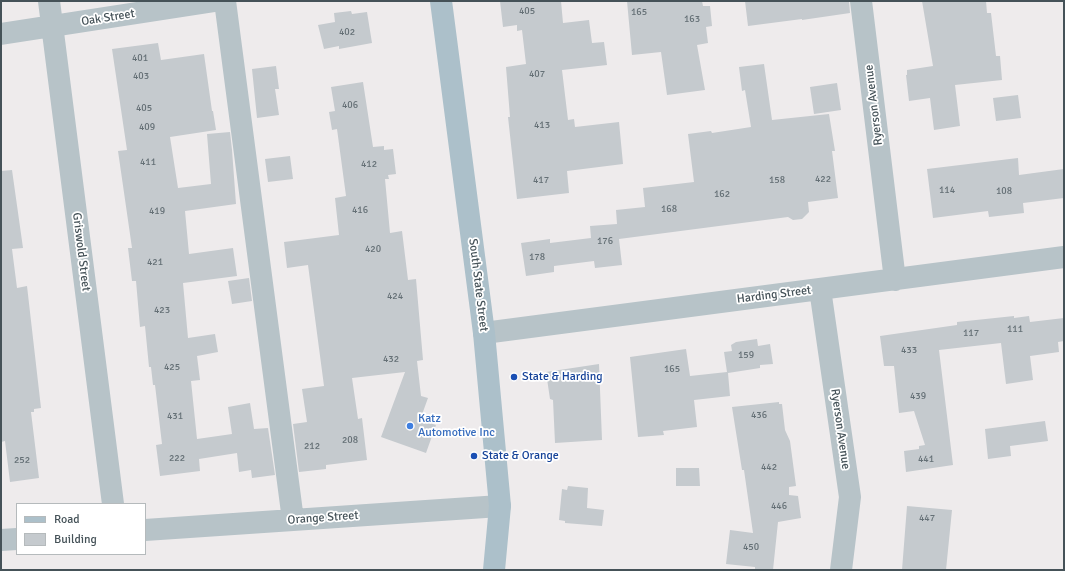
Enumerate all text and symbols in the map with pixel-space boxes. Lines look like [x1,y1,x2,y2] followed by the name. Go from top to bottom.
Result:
[519,5,535,17] house number: 405
[631,6,647,18] house number: 165
[80,7,136,29] street label: Oak Street
[684,13,700,25] house number: 163
[339,26,355,38] house number: 402
[132,52,148,64] house number: 401
[862,64,886,146] street label: Ryerson Avenue
[529,68,545,80] house number: 407
[133,70,149,82] house number: 403
[342,99,358,111] house number: 406
[136,102,152,114] house number: 405
[534,119,550,131] house number: 413
[139,121,155,133] house number: 409
[140,156,156,168] house number: 411
[361,158,377,170] house number: 412
[815,173,831,185] house number: 422
[533,174,549,186] house number: 417
[769,174,785,186] house number: 158
[939,184,955,196] house number: 114
[996,185,1012,197] house number: 108
[714,188,730,200] house number: 162
[661,203,677,215] house number: 168
[352,204,368,216] house number: 416
[149,205,165,217] house number: 419
[69,212,93,292] street label: Griswold Street
[597,235,613,247] house number: 176
[465,238,491,332] street label: South State Street
[365,243,381,255] house number: 420
[529,251,545,263] house number: 178
[147,256,163,268] house number: 421
[736,283,812,307] street label: Harding Street
[387,290,403,302] house number: 424
[154,304,170,316] house number: 423
[1007,323,1023,335] house number: 111
[963,327,979,339] house number: 117
[901,344,917,356] house number: 433
[738,349,754,361] house number: 159
[383,353,399,365] house number: 432
[164,361,180,373] house number: 425
[664,363,680,375] house number: 165
[522,370,603,384] place label: State & Harding
[509,372,519,382] marker: State & Harding
[827,388,853,470] street label: Ryerson Avenue
[910,390,926,402] house number: 439
[751,409,767,421] house number: 436
[167,410,183,422] house number: 431
[418,412,495,440] place label: Katz Automotive Inc
[405,421,415,431] marker: Katz Automotive Inc
[342,434,358,446] house number: 208
[304,440,320,452] house number: 212
[482,449,559,463] place label: State & Orange
[469,451,479,461] marker: State & Orange
[169,452,185,464] house number: 222
[918,453,934,465] house number: 441
[14,454,30,466] house number: 252
[761,461,777,473] house number: 442
[771,500,787,512] house number: 446
[16,503,146,555] legend
[287,508,359,528] street label: Orange Street
[54,512,80,527] text: Road
[919,512,935,524] house number: 447
[54,532,97,547] text: Building
[743,541,759,553] house number: 450

